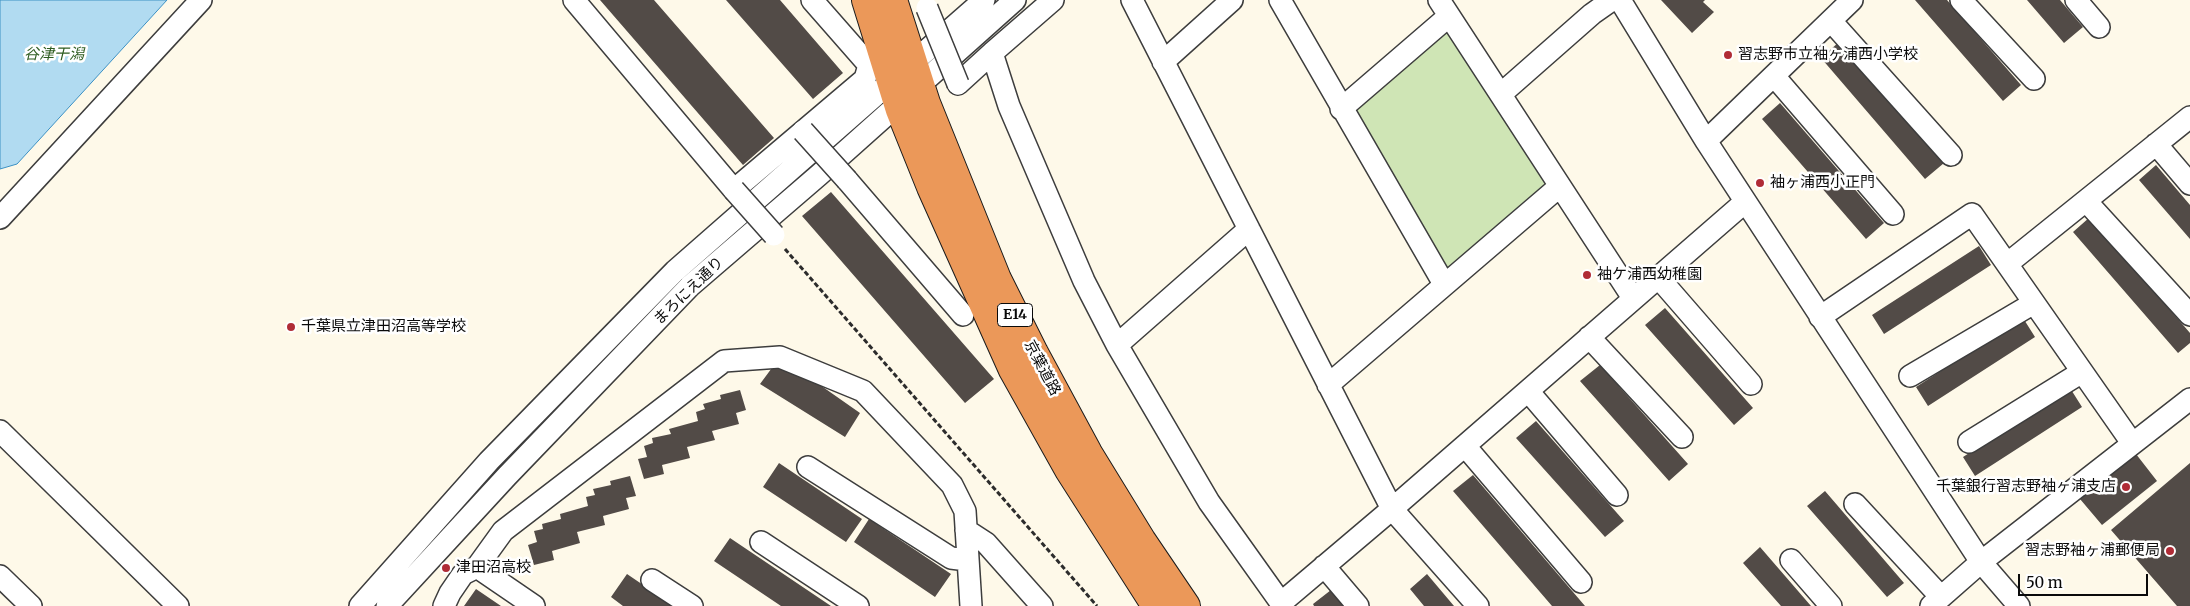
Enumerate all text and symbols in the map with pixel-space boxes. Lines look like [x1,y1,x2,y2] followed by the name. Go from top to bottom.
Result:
[24,46,84,64] park label: 谷津干潟
[1738,46,1918,64] place label: 習志野市立袖ヶ浦西小学校
[1722,49,1734,61] marker: 習志野市立袖ヶ浦西小学校
[1770,174,1875,192] place label: 袖ヶ浦西小正門
[1754,177,1766,189] marker: 袖ヶ浦西小正門
[650,253,728,329] street label: まろにえ通り
[1597,266,1702,284] place label: 袖ケ浦西幼稚園
[1581,269,1593,281] marker: 袖ケ浦西幼稚園
[998,304,1032,326] road number: E14
[301,318,466,336] place label: 千葉県立津田沼高等学校
[285,321,297,333] marker: 千葉県立津田沼高等学校
[1020,337,1064,399] street label: 京葉道路
[1936,478,2116,496] place label: 千葉銀行習志野袖ヶ浦支店
[2120,481,2132,493] marker: 千葉銀行習志野袖ヶ浦支店
[2025,542,2160,560] place label: 習志野袖ヶ浦郵便局
[2164,545,2176,557] marker: 習志野袖ヶ浦郵便局
[456,559,531,577] place label: 津田沼高校
[440,562,452,574] marker: 津田沼高校
[2020,564,2150,596] scale bar
[2026,573,2063,592] text: 50 m

